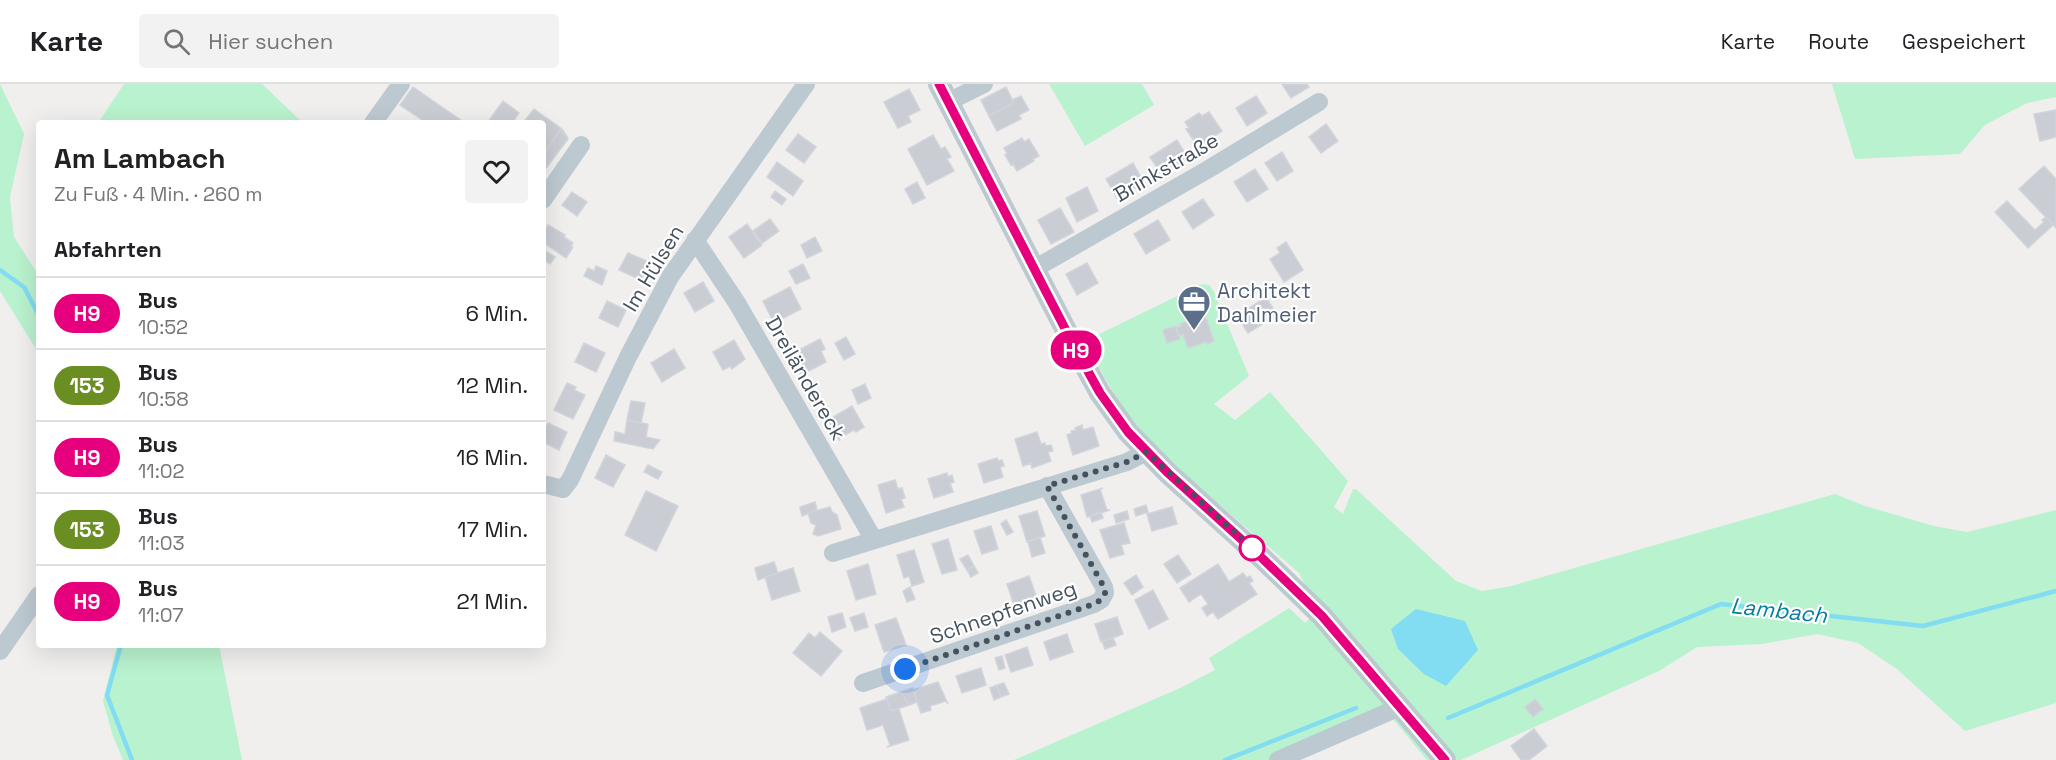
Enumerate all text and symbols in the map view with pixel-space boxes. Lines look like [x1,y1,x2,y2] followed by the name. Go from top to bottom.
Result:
[139,14,559,68] search box
[30,23,103,59] text: Karte
[160,25,193,58] icon: search
[208,27,333,55] text: Hier suchen
[1721,28,1775,55] text: Karte
[1808,28,1869,55] text: Route
[1902,28,2026,55] text: Gespeichert
[1109,126,1223,208] street label: Brinkstraße
[54,140,225,176] text: Am Lambach
[465,140,528,203] button: heart
[54,181,262,207] text: Zu Fuß · 4 Min. · 260 m
[617,220,689,316] street label: Im Hülsen
[54,235,162,263] text: Abfahrten
[1217,277,1317,328] place label: Architekt Dahlmeier
[1176,284,1212,331] office icon: Architekt Dahlmeier
[138,286,178,314] text: Bus
[465,299,528,327] text: 6 Min.
[74,300,100,327] text: H9
[760,311,852,445] street label: Dreiländereck
[138,314,188,340] text: 10:52
[1049,330,1103,370] line badge: H9
[1063,337,1089,364] text: H9
[138,358,178,386] text: Bus
[456,371,528,399] text: 12 Min.
[70,372,104,399] text: 153
[138,386,189,412] text: 10:58
[138,430,178,458] text: Bus
[456,443,528,471] text: 16 Min.
[74,444,100,471] text: H9
[138,458,185,484] text: 11:02
[138,502,178,530] text: Bus
[457,515,528,543] text: 17 Min.
[70,516,104,543] text: 153
[138,530,185,556] text: 11:03
[1239,535,1265,561] unlabelled marker
[138,574,178,602] text: Bus
[926,574,1080,650] street label: Schnepfenweg
[456,587,528,615] text: 21 Min.
[74,588,100,615] text: H9
[1729,591,1829,629] water label: Lambach
[138,602,184,628] text: 11:07
[890,654,920,684] your location

